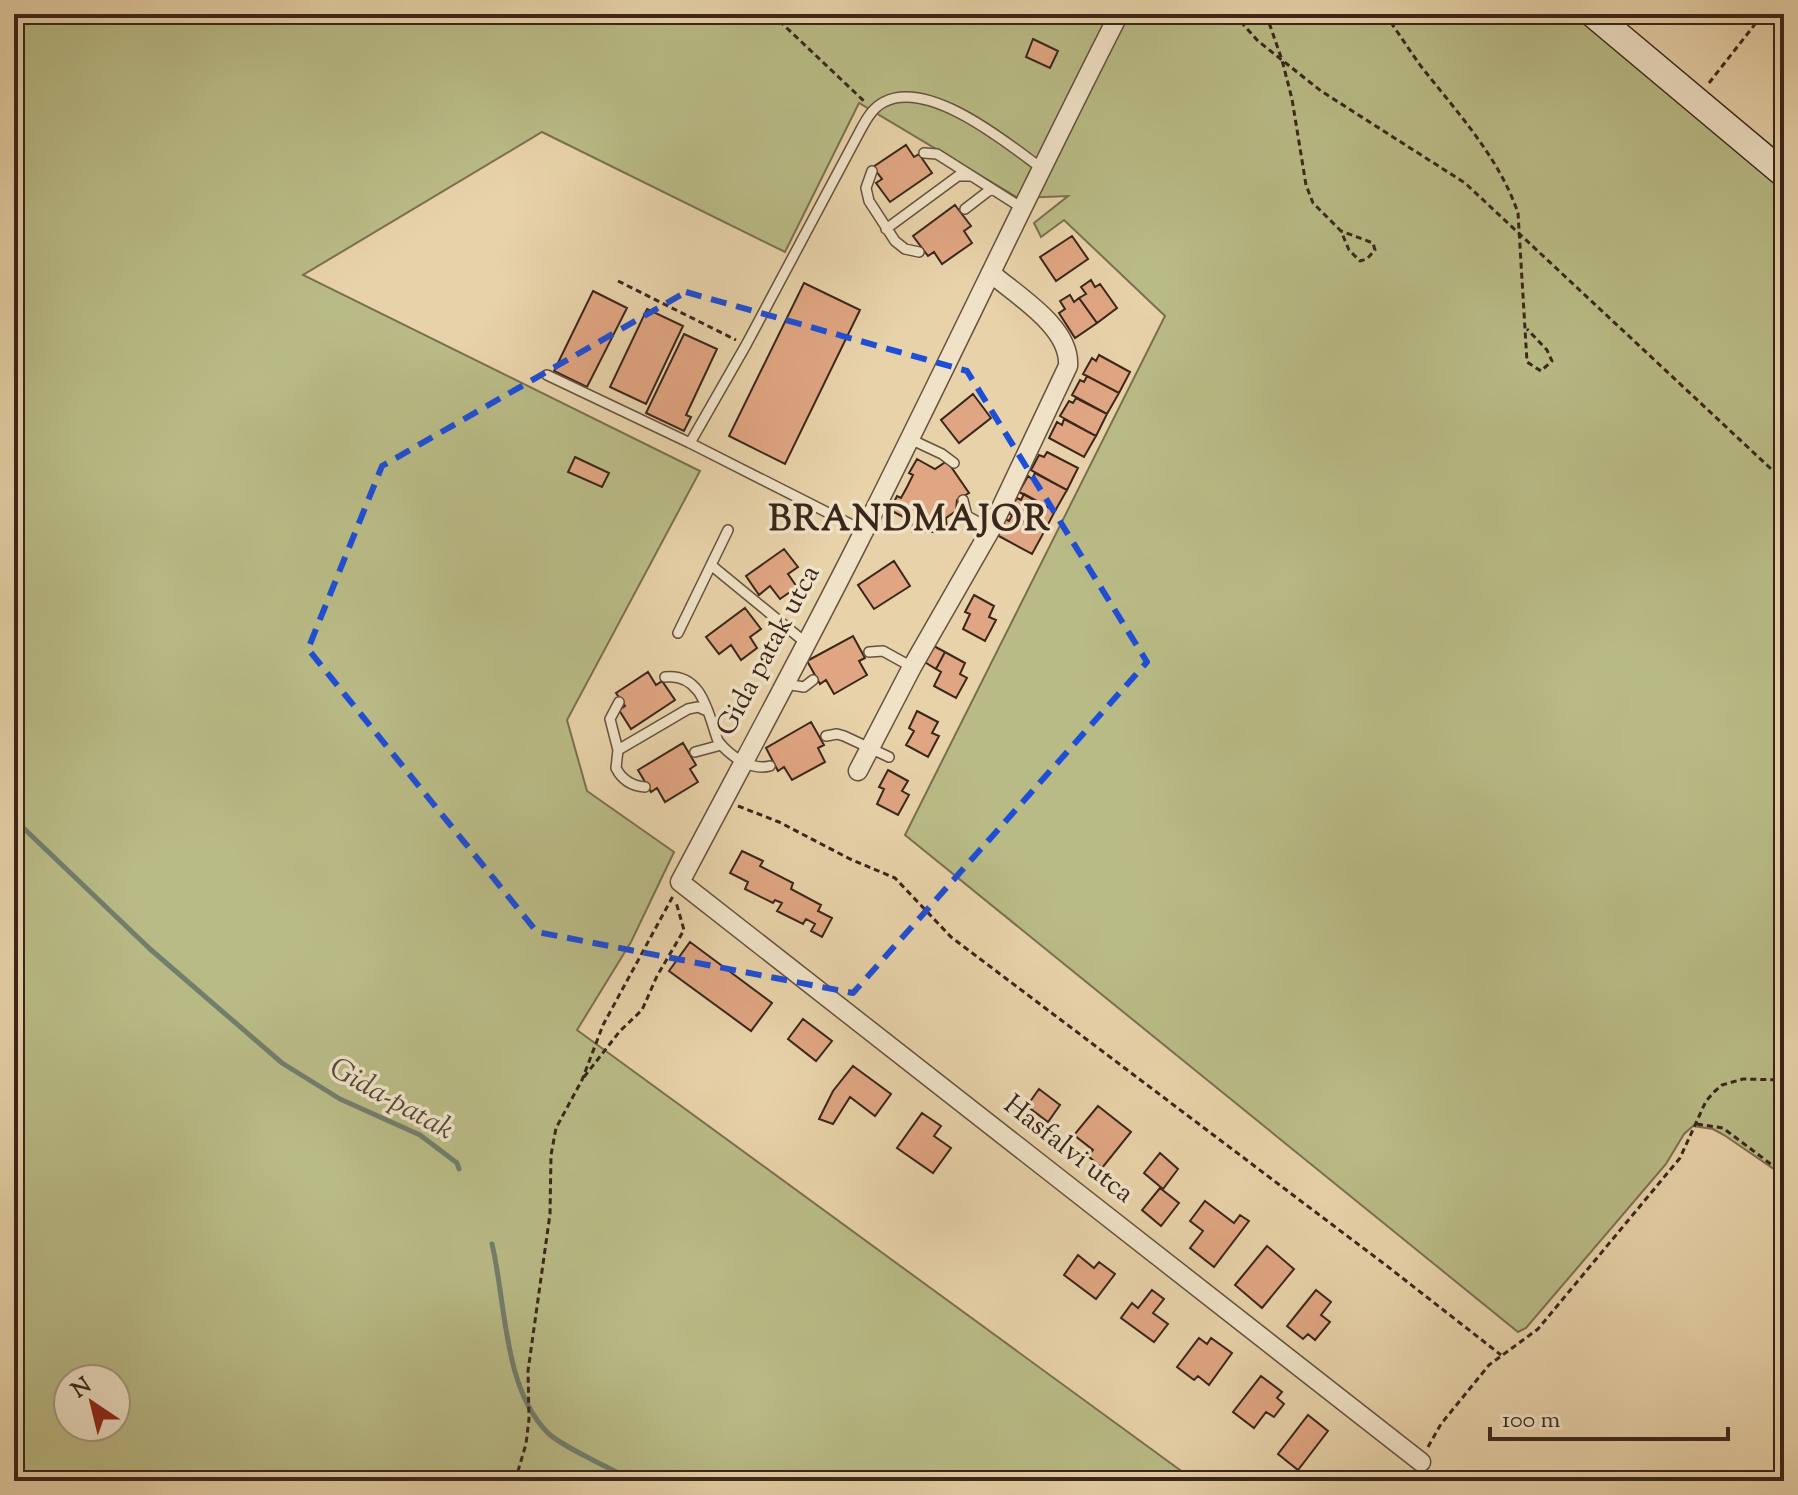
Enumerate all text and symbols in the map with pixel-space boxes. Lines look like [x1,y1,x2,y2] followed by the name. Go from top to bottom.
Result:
[768,495,1052,547] district label: BRANDMAJOR
[707,558,831,744] street label: Gida patak utca
[321,1048,461,1152] water label: Gida-patak
[994,1086,1142,1214] street label: Hasfalvi utca
[52,1363,132,1443] north arrow
[66,1371,99,1407] text: N
[1490,1391,1728,1441] scale bar
[1502,1404,1560,1438] text: 100 m

